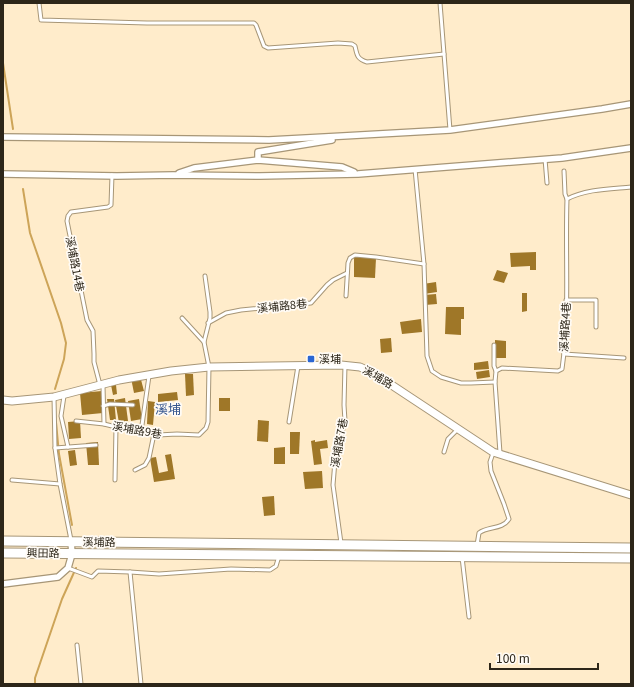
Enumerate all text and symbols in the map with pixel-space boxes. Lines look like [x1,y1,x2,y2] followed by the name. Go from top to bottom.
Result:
[63,235,89,293] street label: 溪埔路14巷
[256,294,308,316] street label: 溪埔路8巷
[555,302,573,352] street label: 溪埔路4巷
[319,350,341,366] place label: 溪埔
[306,354,316,364] marker: 溪埔
[360,361,397,391] street label: 溪埔路
[155,399,181,418] district label: 溪埔
[111,417,163,441] street label: 溪埔路9巷
[326,417,350,469] street label: 溪埔路7巷
[82,533,116,549] street label: 溪埔路
[26,544,60,560] street label: 興田路
[490,645,598,671] scale bar
[496,649,530,666] text: 100 m

